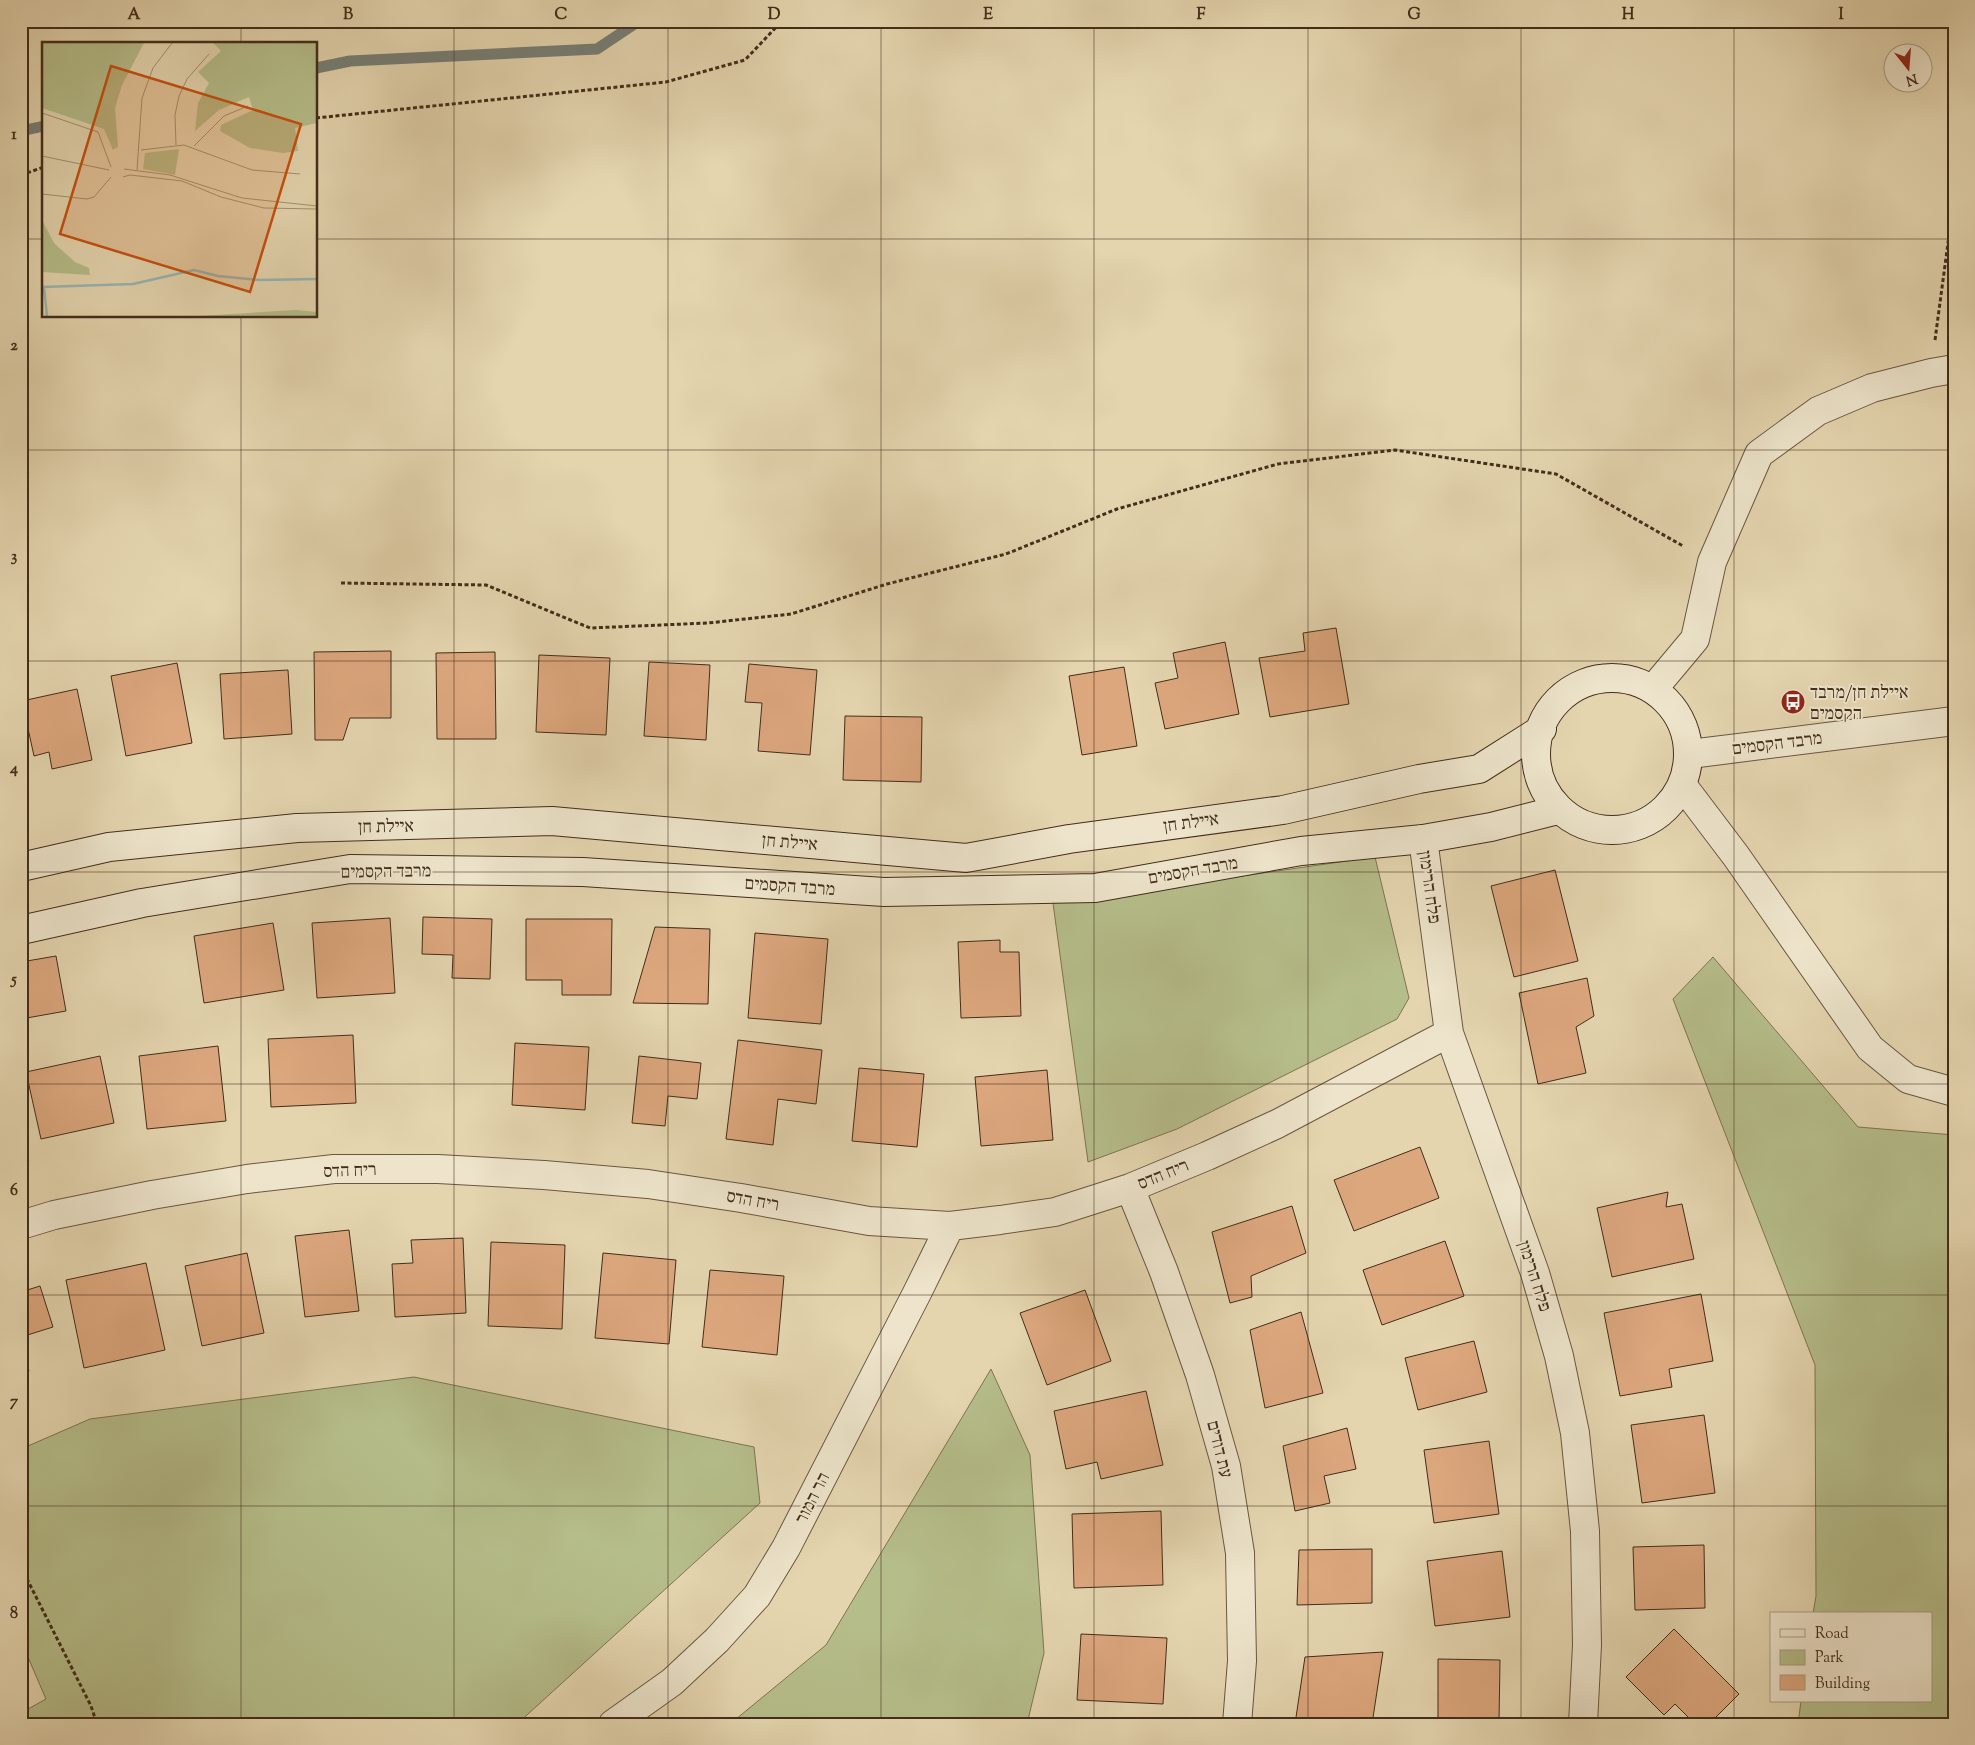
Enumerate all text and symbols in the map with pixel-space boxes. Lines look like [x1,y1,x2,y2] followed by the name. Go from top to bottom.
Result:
[128,4,141,27] text: A
[343,4,353,27] text: B
[555,4,568,27] text: C
[768,4,781,27] text: D
[983,4,993,27] text: E
[1197,4,1206,27] text: F
[1407,4,1421,27] text: G
[1622,4,1635,27] text: H
[1838,4,1844,27] text: I
[42,42,318,318] inset map
[1882,42,1932,92] north arrow
[1903,67,1919,90] text: N
[11,124,17,147] text: 1
[10,335,18,358] text: 2
[11,546,18,569] text: 3
[1810,681,1908,728] place label: איילת חן/מרבד הקסמים
[1780,689,1806,715] bus stop icon: איילת חן/מרבד הקסמים
[1731,727,1824,763] street label: מרבד הקסמים
[9,758,18,781] text: 4
[1162,807,1221,841] street label: איילת חן
[358,815,414,841] street label: איילת חן
[761,829,819,859] street label: איילת חן
[1410,849,1446,925] street label: פלח הרימון
[1146,851,1240,893] street label: מרבד הקסמים
[340,859,432,887] street label: מרבד הקסמים
[744,872,836,904] street label: מרבד הקסמים
[9,969,17,992] text: 5
[1134,1154,1193,1198] street label: ריח הדס
[323,1158,377,1186] street label: ריח הדס
[10,1180,18,1203] text: 6
[724,1185,781,1219] street label: ריח הדס
[1509,1238,1557,1316] street label: פלח הרימון
[10,1391,19,1414] text: 7
[1198,1418,1238,1481] street label: עת דודים
[790,1469,838,1529] street label: הר המור
[10,1603,18,1626] text: 8
[1770,1612,1932,1702] legend
[1815,1624,1849,1645] text: Road
[1815,1648,1844,1669] text: Park
[1815,1674,1870,1695] text: Building

